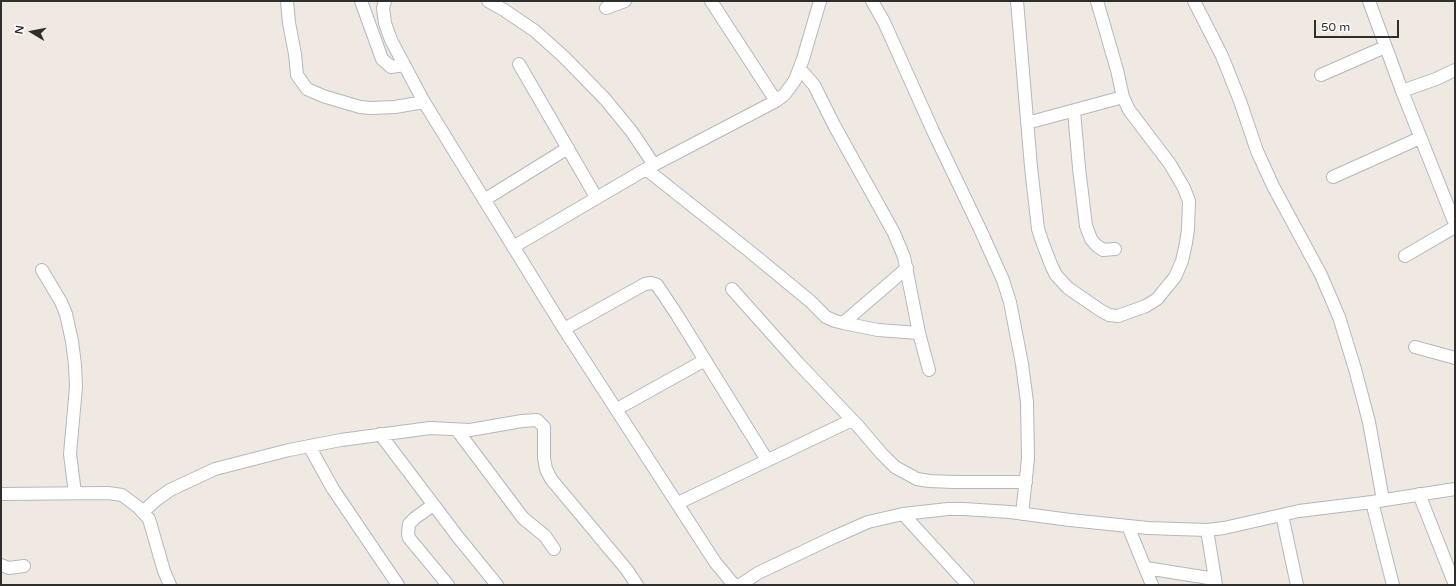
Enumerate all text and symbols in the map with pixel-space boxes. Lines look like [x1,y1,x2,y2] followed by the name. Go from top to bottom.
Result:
[12,12,52,52] north arrow
[1316,12,1401,38] scale bar
[1321,20,1350,34] text: 50 m
[13,24,27,35] text: N

